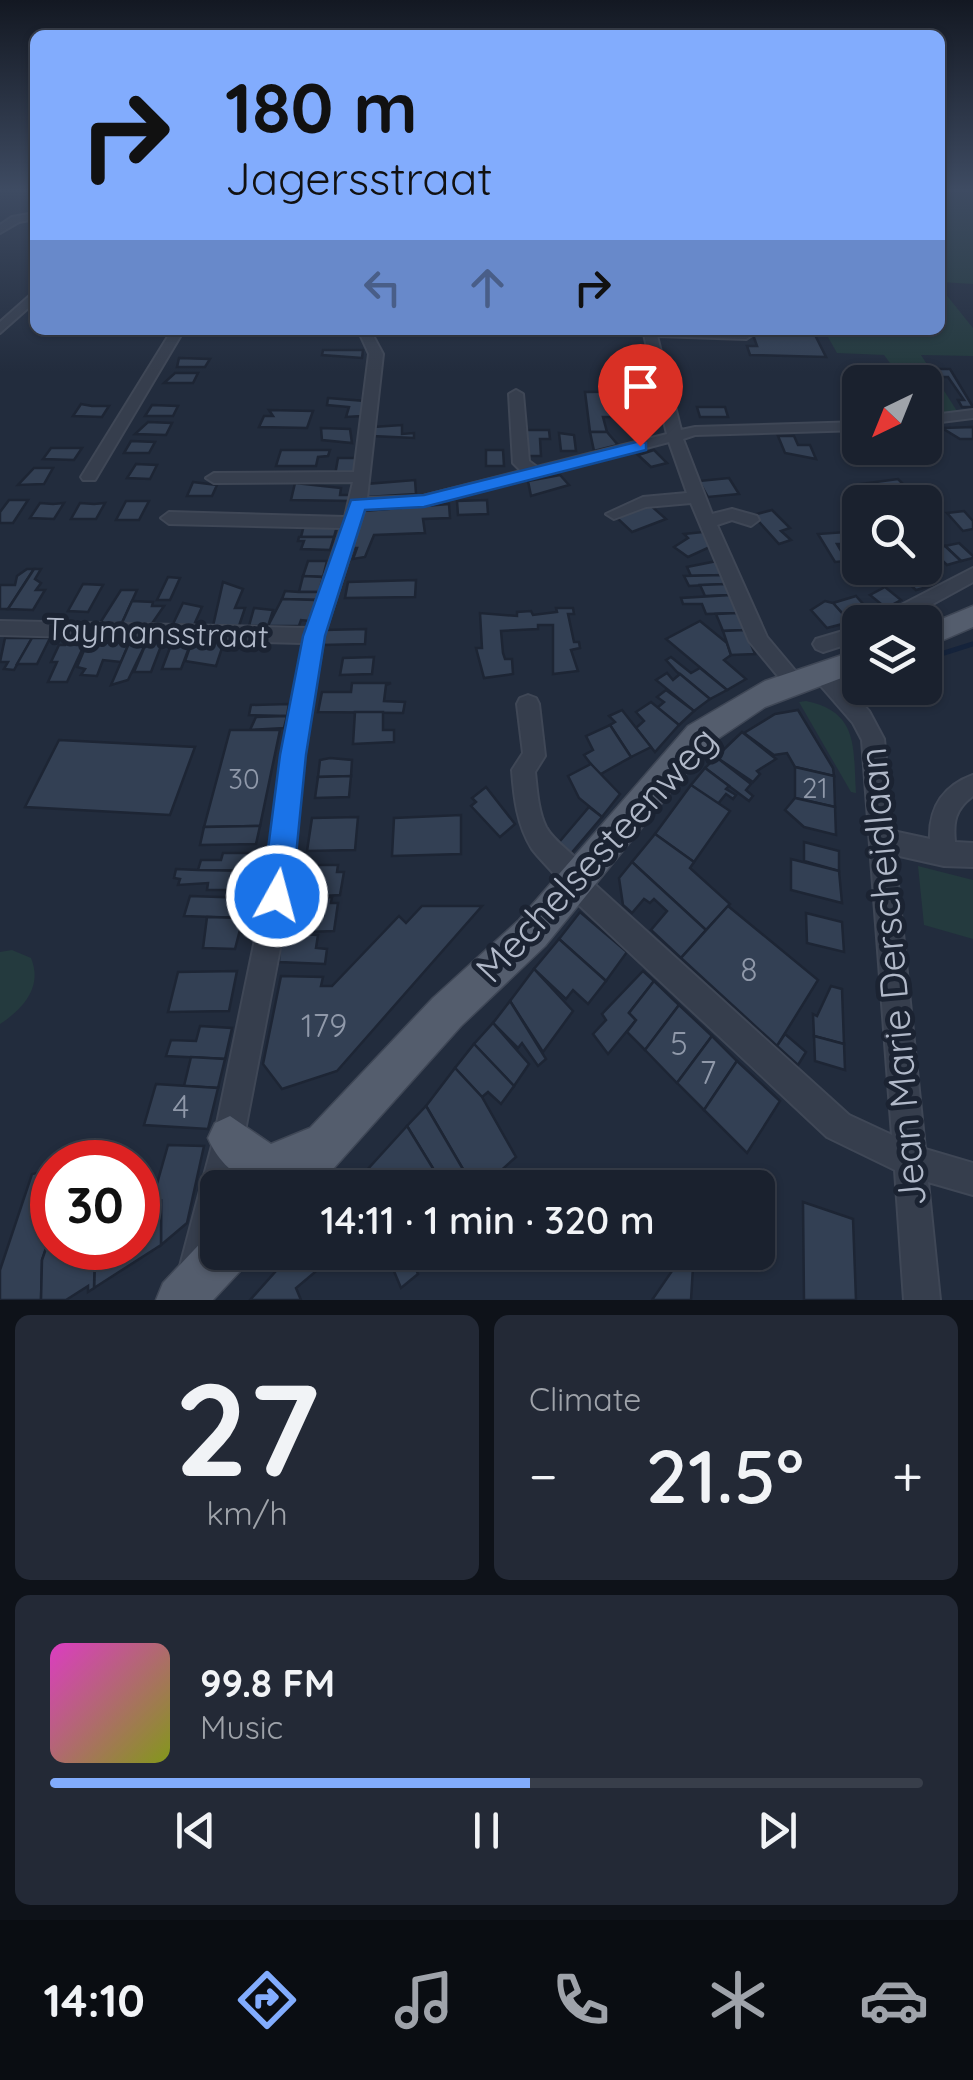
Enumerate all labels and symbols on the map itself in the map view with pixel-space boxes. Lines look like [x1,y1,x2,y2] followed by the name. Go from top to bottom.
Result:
[598,344,683,447] pin
[842,365,942,465] north arrow
[45,608,269,656] street label: Taymansstraat
[465,716,727,992] street label: Mechelsesteenweg
[848,746,936,1208] street label: Jean Marie Derscheidlaan
[228,761,260,796] house number: 30
[802,770,828,805] house number: 21
[225,844,329,948] position arrow
[740,949,758,989] house number: 8
[301,1005,347,1045] house number: 179
[670,1023,688,1063] house number: 5
[700,1052,716,1092] house number: 7
[173,1086,189,1126] house number: 4
[30,1140,160,1270] speed limit sign: 30

